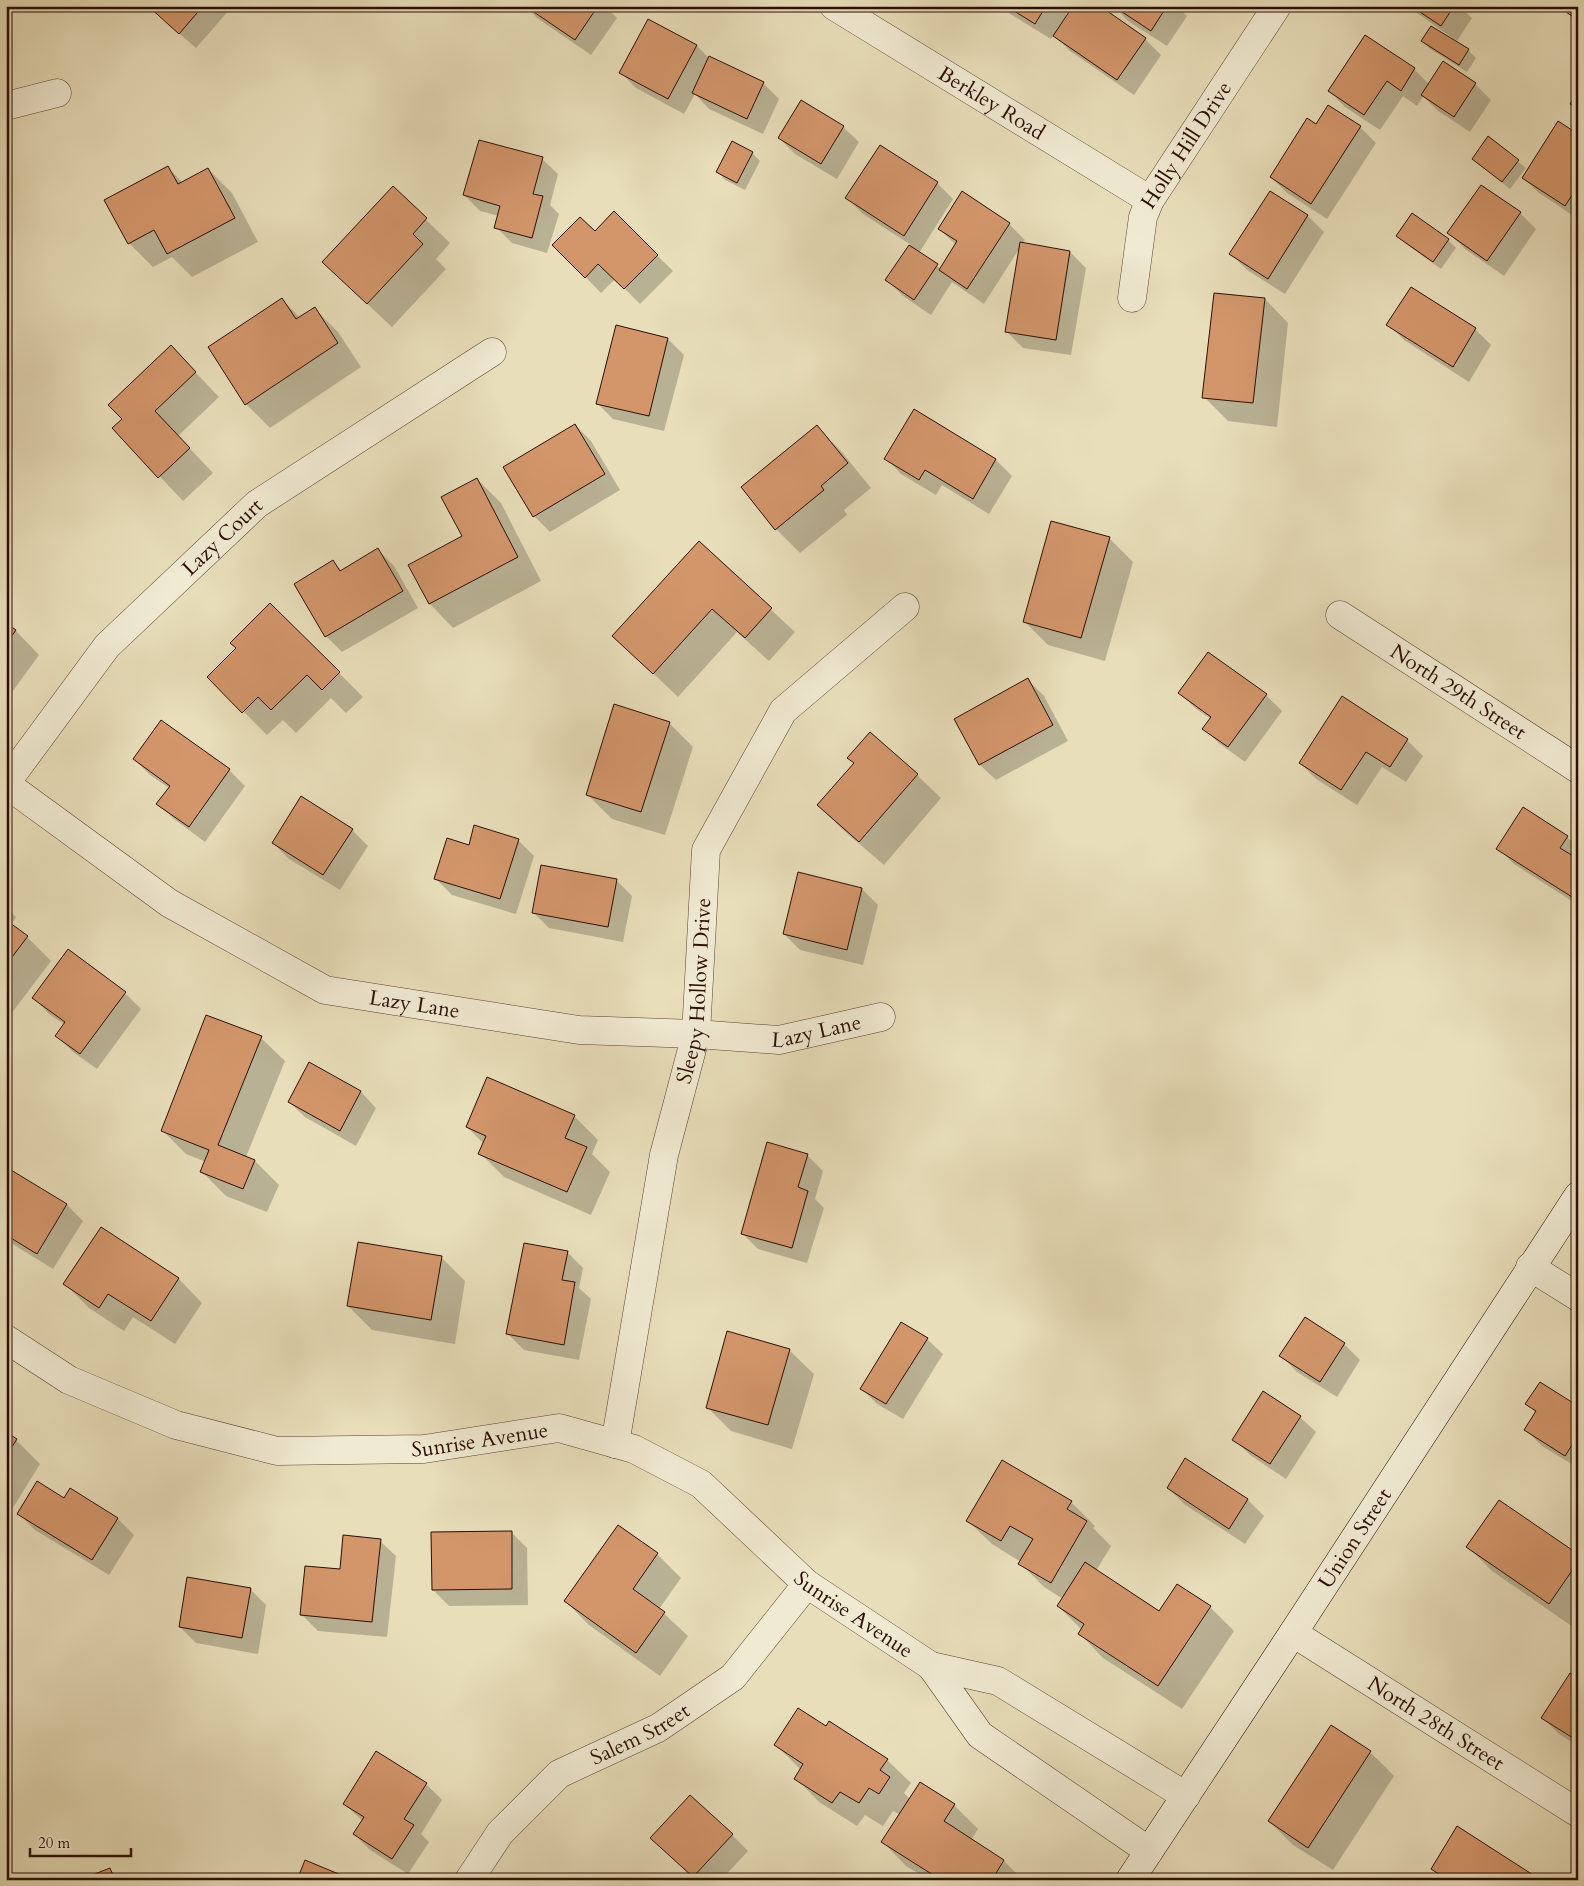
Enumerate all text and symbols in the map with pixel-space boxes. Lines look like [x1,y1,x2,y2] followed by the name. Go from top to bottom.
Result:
[933,59,1051,147] street label: Berkley Road
[1134,75,1238,214] street label: Holly Hill Drive
[176,491,269,582] street label: Lazy Court
[1385,637,1532,747] street label: North 29th Street
[669,897,718,1087] street label: Sleepy Hollow Drive
[367,983,462,1026] street label: Lazy Lane
[771,1007,864,1055] street label: Lazy Lane
[411,1415,550,1464] street label: Sunrise Avenue
[1311,1482,1398,1594] street label: Union Street
[787,1564,919,1665] street label: Sunrise Avenue
[1362,1669,1510,1778] street label: North 28th Street
[586,1696,696,1772] street label: Salem Street
[30,1826,131,1858] scale bar
[38,1833,70,1853] text: 20 m

